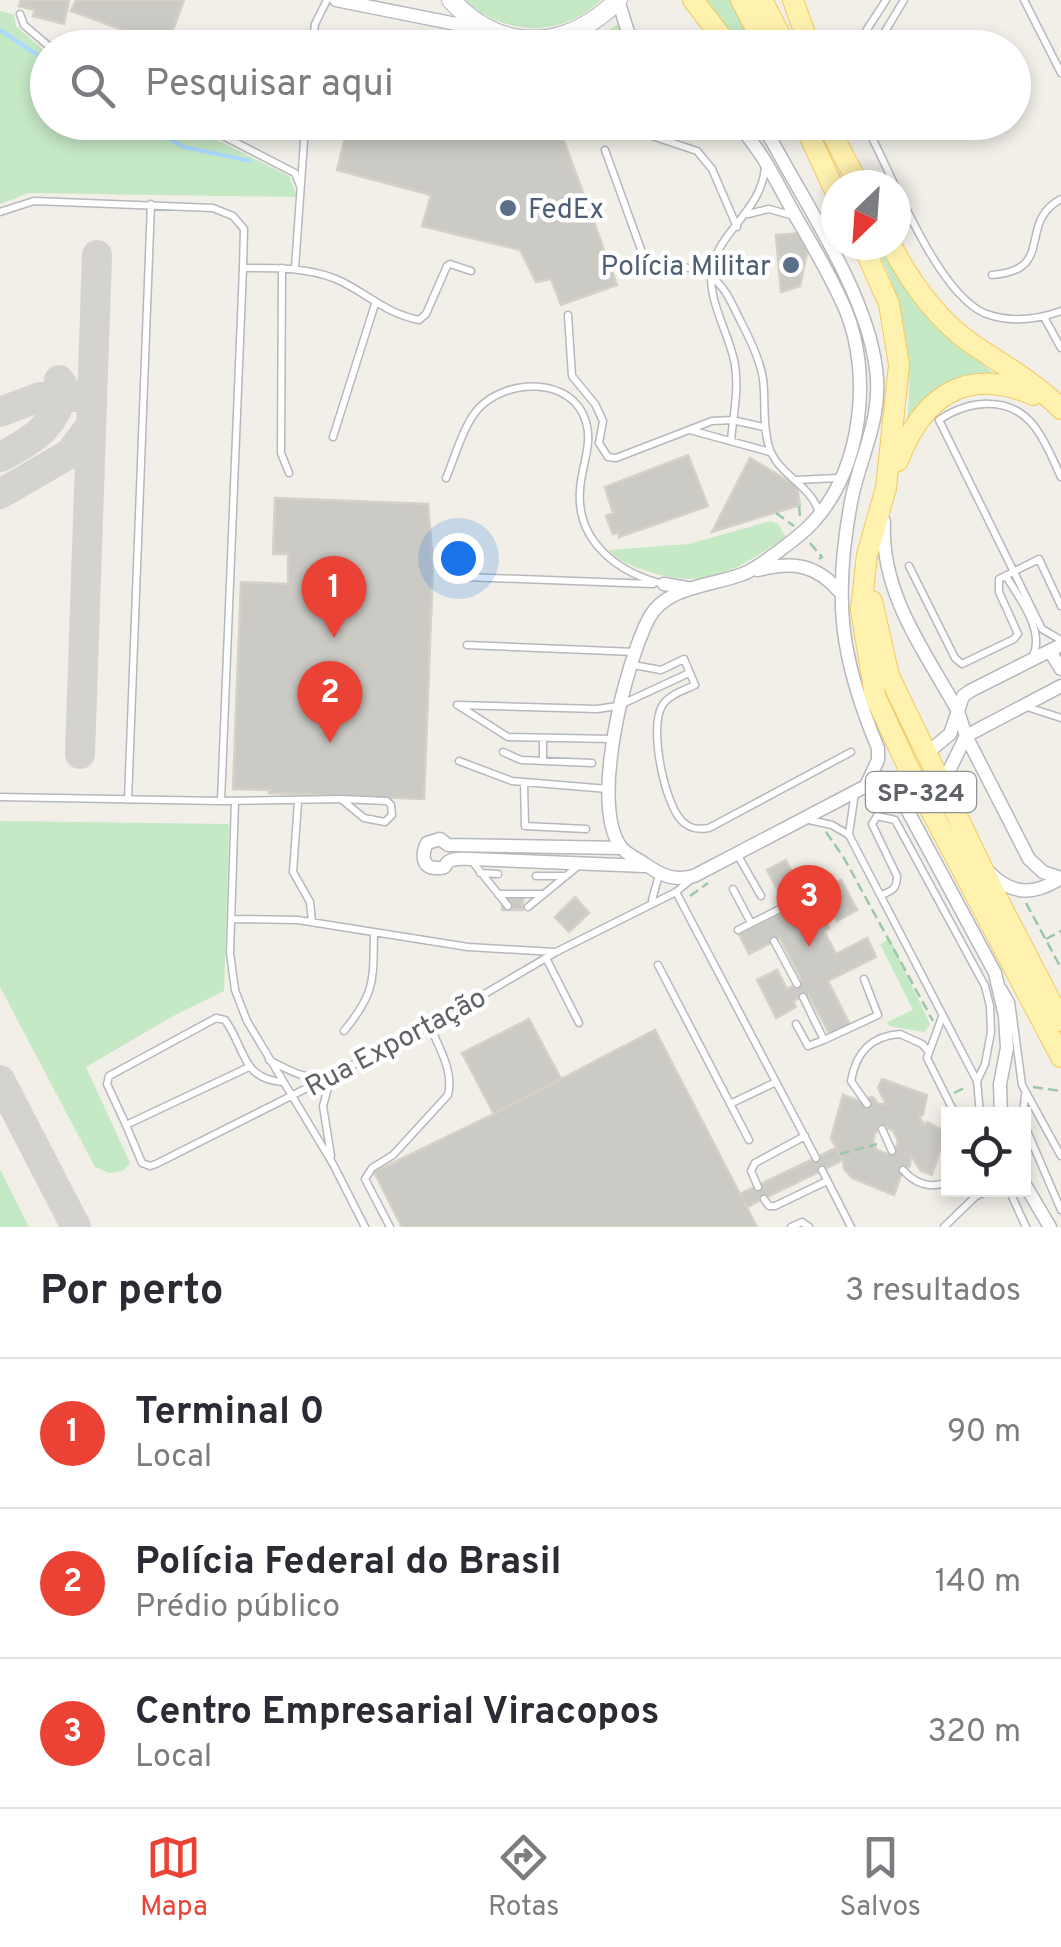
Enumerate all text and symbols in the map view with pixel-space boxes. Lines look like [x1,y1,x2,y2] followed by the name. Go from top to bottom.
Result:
[30,30,1031,140] search box
[65,58,120,113] icon: search
[145,61,394,110] text: Pesquisar aqui
[821,170,911,260] north arrow
[528,193,604,229] place label: FedEx
[497,197,519,219] marker: FedEx
[600,250,771,286] place label: Polícia Militar
[780,254,802,276] marker: Polícia Militar
[433,533,484,584] your location
[302,556,366,638] pin: 1
[298,660,362,743] pin: 2
[866,772,976,812] road number: SP-324
[776,864,842,947] pin: 3
[300,981,493,1106] street label: Rua Exportação
[941,1107,1031,1197] map controls
[941,1107,1031,1197] button: locate
[40,1266,224,1319] text: Por perto
[845,1272,1021,1312] text: 3 resultados
[135,1389,325,1438] text: Terminal 0
[66,1413,79,1453] text: 1
[947,1413,1021,1453] text: 90 m
[135,1438,212,1478] text: Local
[135,1539,562,1588] text: Polícia Federal do Brasil
[63,1563,82,1603] text: 2
[935,1563,1021,1603] text: 140 m
[135,1588,340,1628] text: Prédio público
[135,1689,659,1738] text: Centro Empresarial Viracopos
[63,1713,82,1753] text: 3
[928,1713,1021,1753] text: 320 m
[135,1738,212,1778] text: Local
[140,1830,208,1926] tab: Mapa
[488,1830,559,1926] tab: Rotas
[839,1830,921,1926] tab: Salvos

